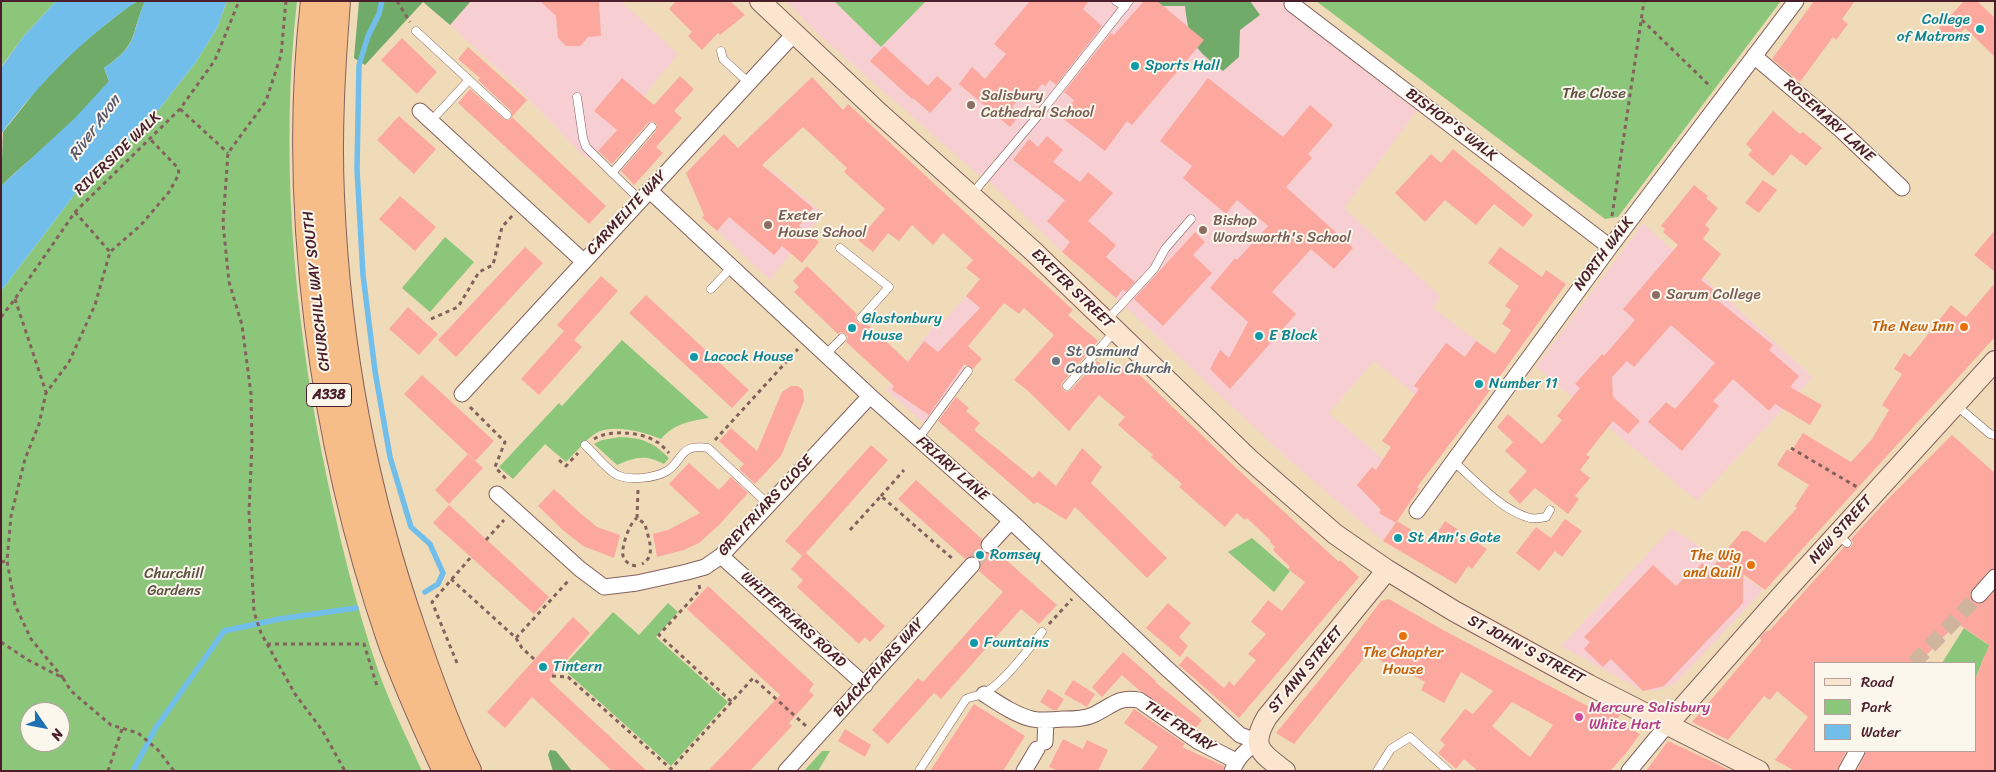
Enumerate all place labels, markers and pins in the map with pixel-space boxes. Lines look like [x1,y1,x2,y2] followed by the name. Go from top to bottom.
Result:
[1897,11,1970,46] place label: College of Matrons
[1974,23,1986,35] marker: College of Matrons
[1145,57,1220,75] place label: Sports Hall
[1129,60,1141,72] marker: Sports Hall
[981,87,1094,122] place label: Salisbury Cathedral School
[965,99,977,111] marker: Salisbury Cathedral School
[778,207,867,242] place label: Exeter House School
[1213,212,1351,247] place label: Bishop Wordsworth's School
[762,219,774,231] marker: Exeter House School
[1197,224,1209,236] marker: Bishop Wordsworth's School
[1666,286,1761,304] place label: Sarum College
[1650,289,1662,301] marker: Sarum College
[862,310,942,345] place label: Glastonbury House
[1872,318,1954,336] place label: The New Inn
[1958,321,1970,333] marker: The New Inn
[846,322,858,334] marker: Glastonbury House
[1269,327,1318,345] place label: E Block
[1253,330,1265,342] marker: E Block
[1066,343,1171,378] place label: St Osmund Catholic Church
[704,348,793,366] place label: Lacock House
[688,351,700,363] marker: Lacock House
[1050,355,1062,367] marker: St Osmund Catholic Church
[1489,375,1558,393] place label: Number 11
[1473,378,1485,390] marker: Number 11
[1408,529,1501,547] place label: St Ann's Gate
[1392,532,1404,544] marker: St Ann's Gate
[990,546,1041,564] place label: Romsey
[1683,547,1741,582] place label: The Wig and Quill
[974,549,986,561] marker: Romsey
[1745,559,1757,571] marker: The Wig and Quill
[1397,630,1409,642] marker: The Chapter House
[984,634,1049,652] place label: Fountains
[968,637,980,649] marker: Fountains
[1363,644,1443,679] place label: The Chapter House
[553,658,602,676] place label: Tintern
[537,661,549,673] marker: Tintern
[1589,699,1710,734] place label: Mercure Salisbury White Hart
[1573,711,1585,723] marker: Mercure Salisbury White Hart

